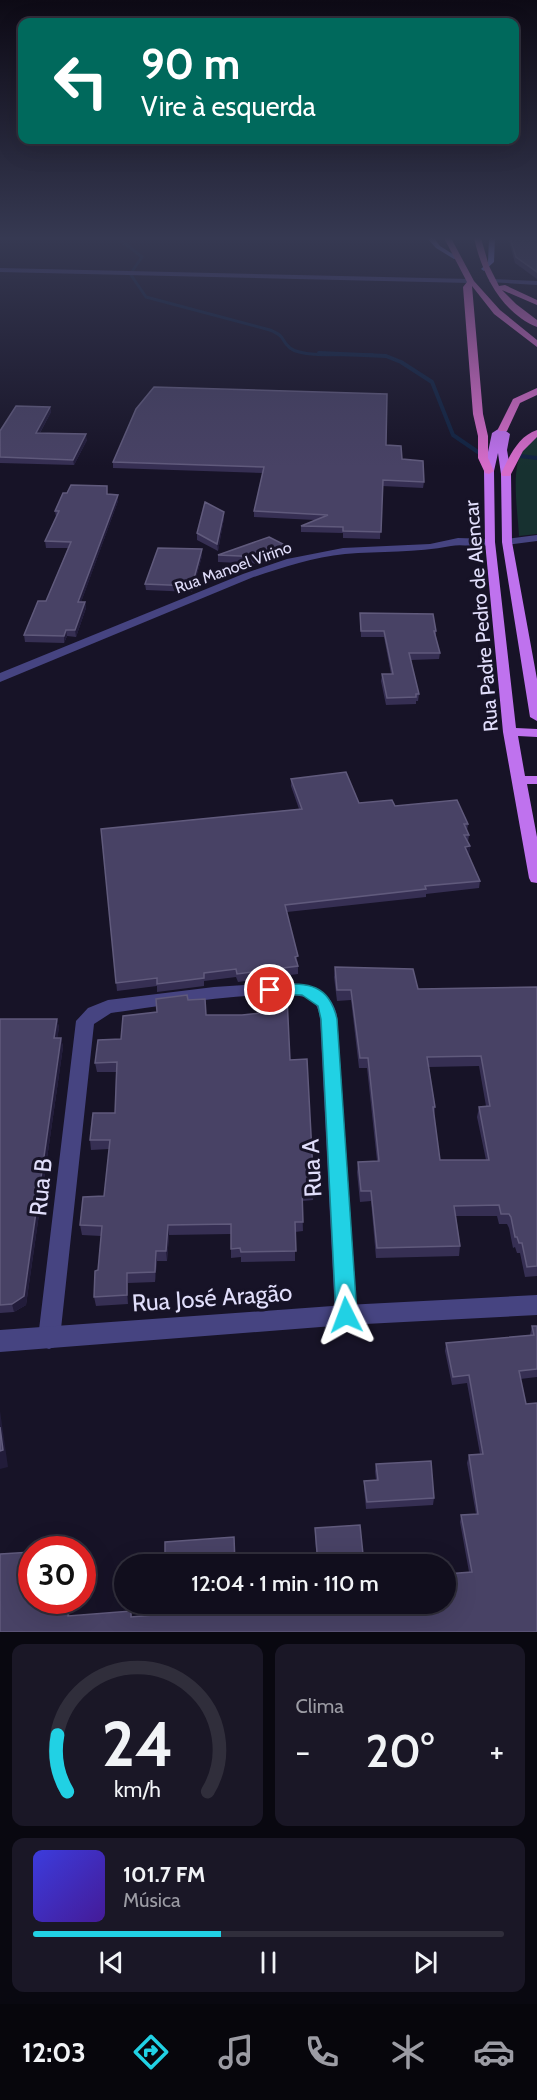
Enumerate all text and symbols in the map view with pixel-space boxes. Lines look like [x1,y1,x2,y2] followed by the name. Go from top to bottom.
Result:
[141,38,240,90] text: 90 m
[42,42,120,120] icon: left
[141,90,316,123] text: Vire à esquerda
[459,499,503,733] street label: Rua Padre Pedro de Alencar
[172,537,294,597] street label: Rua Manoel Virino
[244,964,295,1015] pin
[253,973,286,1006] icon: arrive
[295,1138,328,1198] street label: Rua A
[23,1157,58,1217] street label: Rua B
[131,1277,293,1318] street label: Rua José Aragão
[314,1283,378,1347] position arrow
[18,1536,96,1614] speed limit sign: 30
[191,1570,379,1597] text: 12:04 · 1 min · 110 m
[296,1694,344,1718] text: Clima
[101,1706,173,1782] text: 24
[366,1724,434,1778] text: 20°
[296,1731,310,1771] text: −
[489,1731,504,1771] text: +
[114,1776,161,1802] text: km/h
[123,1861,205,1888] text: 101.7 FM
[123,1888,181,1912] text: Música
[95,1946,128,1979] icon: previous
[252,1946,285,1979] icon: pause
[409,1946,442,1979] icon: next
[130,2031,172,2073] icon: directions
[215,2031,257,2073] icon: music
[301,2031,343,2073] icon: phone
[387,2031,429,2073] icon: climate
[473,2031,515,2073] icon: car
[22,2036,86,2069] text: 12:03

